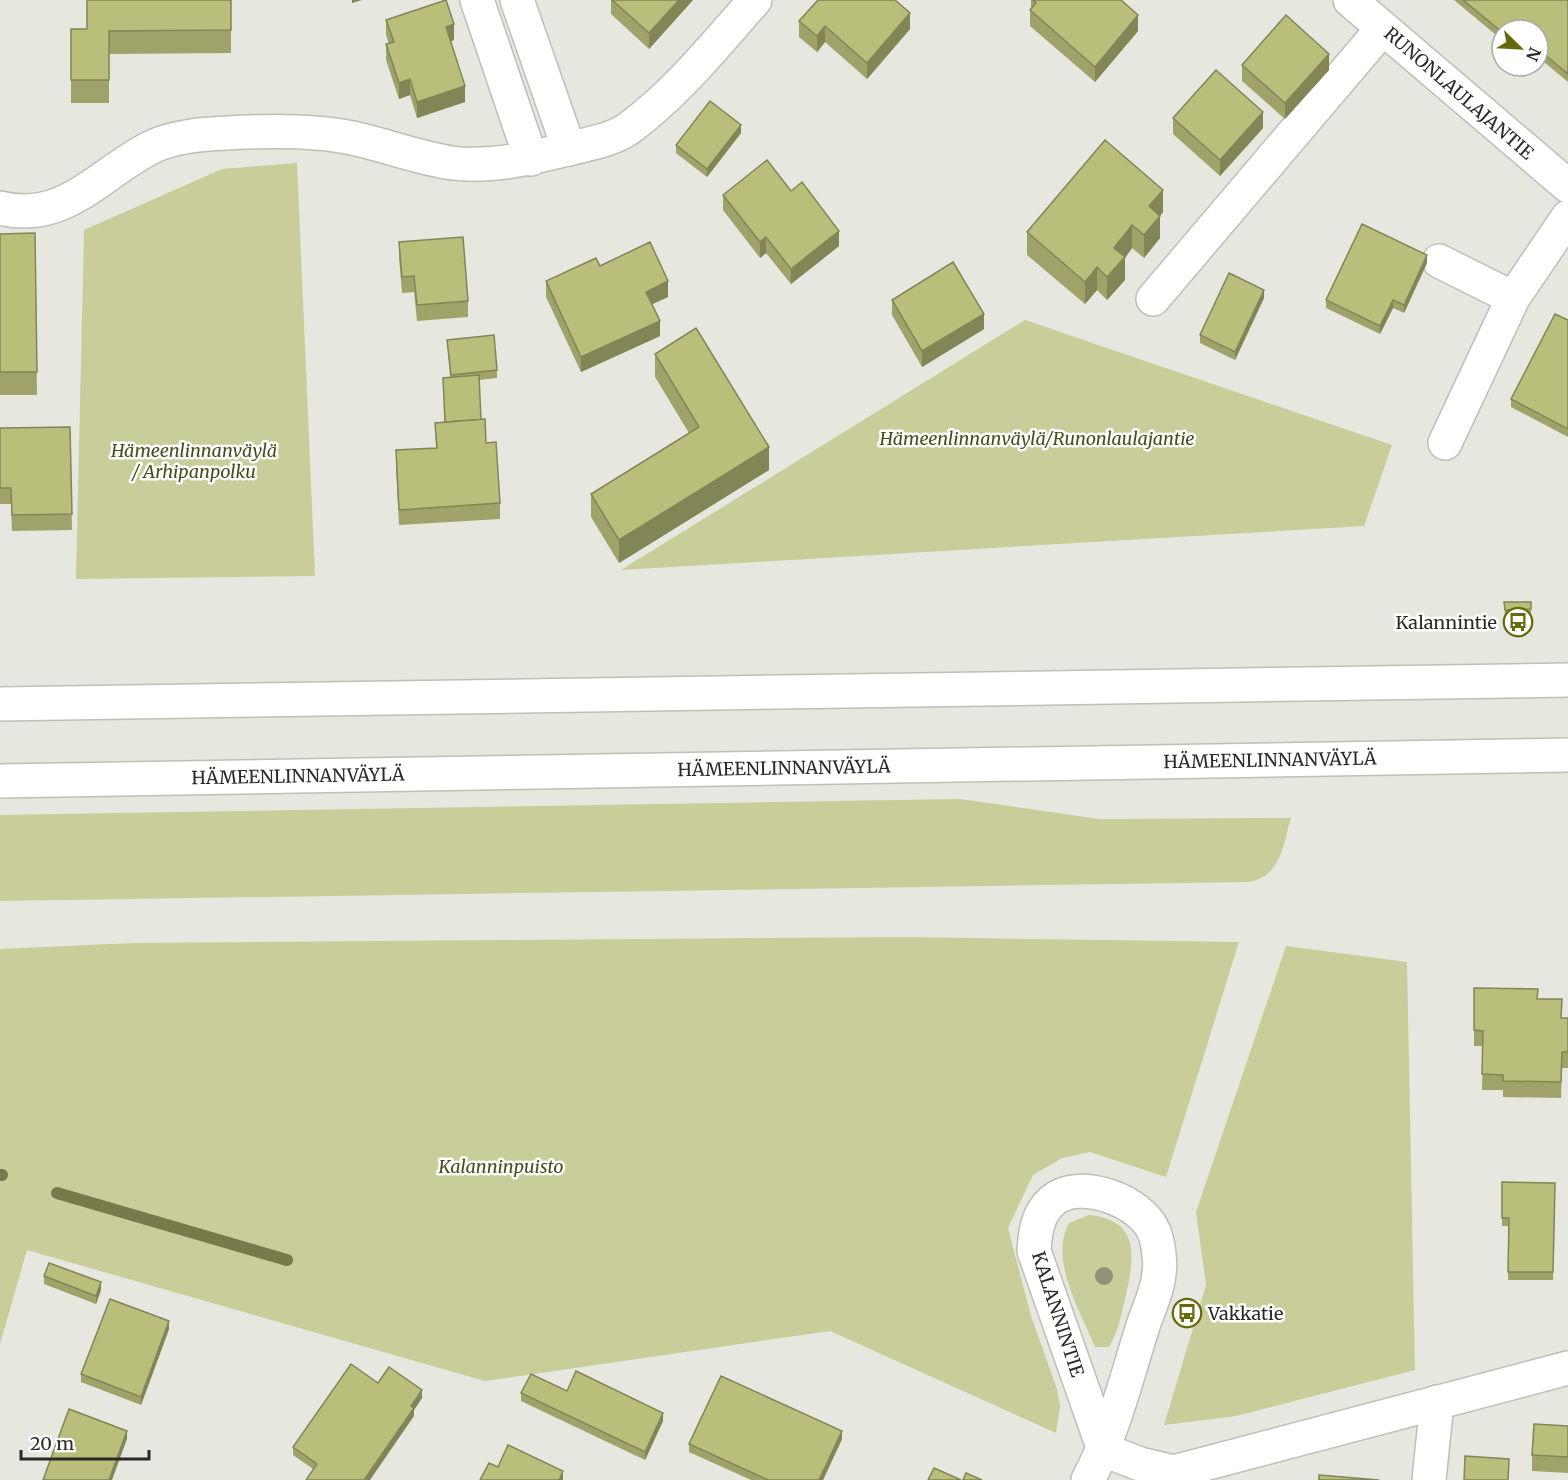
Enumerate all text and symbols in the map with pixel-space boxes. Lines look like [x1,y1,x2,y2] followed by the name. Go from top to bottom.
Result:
[1490,18,1550,78] north arrow
[1380,22,1538,164] street label: RUNONLAULAJANTIE
[878,427,1195,450] park label: Hämeenlinnanväylä/Runonlaulajantie
[110,439,277,483] park label: Hämeenlinnanväylä / Arhipanpolku
[1502,606,1534,638] bus stop icon: Kalannintie
[1395,611,1497,634] place label: Kalannintie
[1163,747,1377,773] street label: HÄMEENLINNANVÄYLÄ
[677,755,891,781] street label: HÄMEENLINNANVÄYLÄ
[191,763,405,789] street label: HÄMEENLINNANVÄYLÄ
[437,1155,564,1178] park label: Kalanninpuisto
[1027,1248,1089,1380] street label: KALANNINTIE
[1171,1297,1203,1329] bus stop icon: Vakkatie
[1207,1302,1283,1325] place label: Vakkatie
[21,1423,148,1461] scale bar
[30,1432,74,1455] text: 20 m

